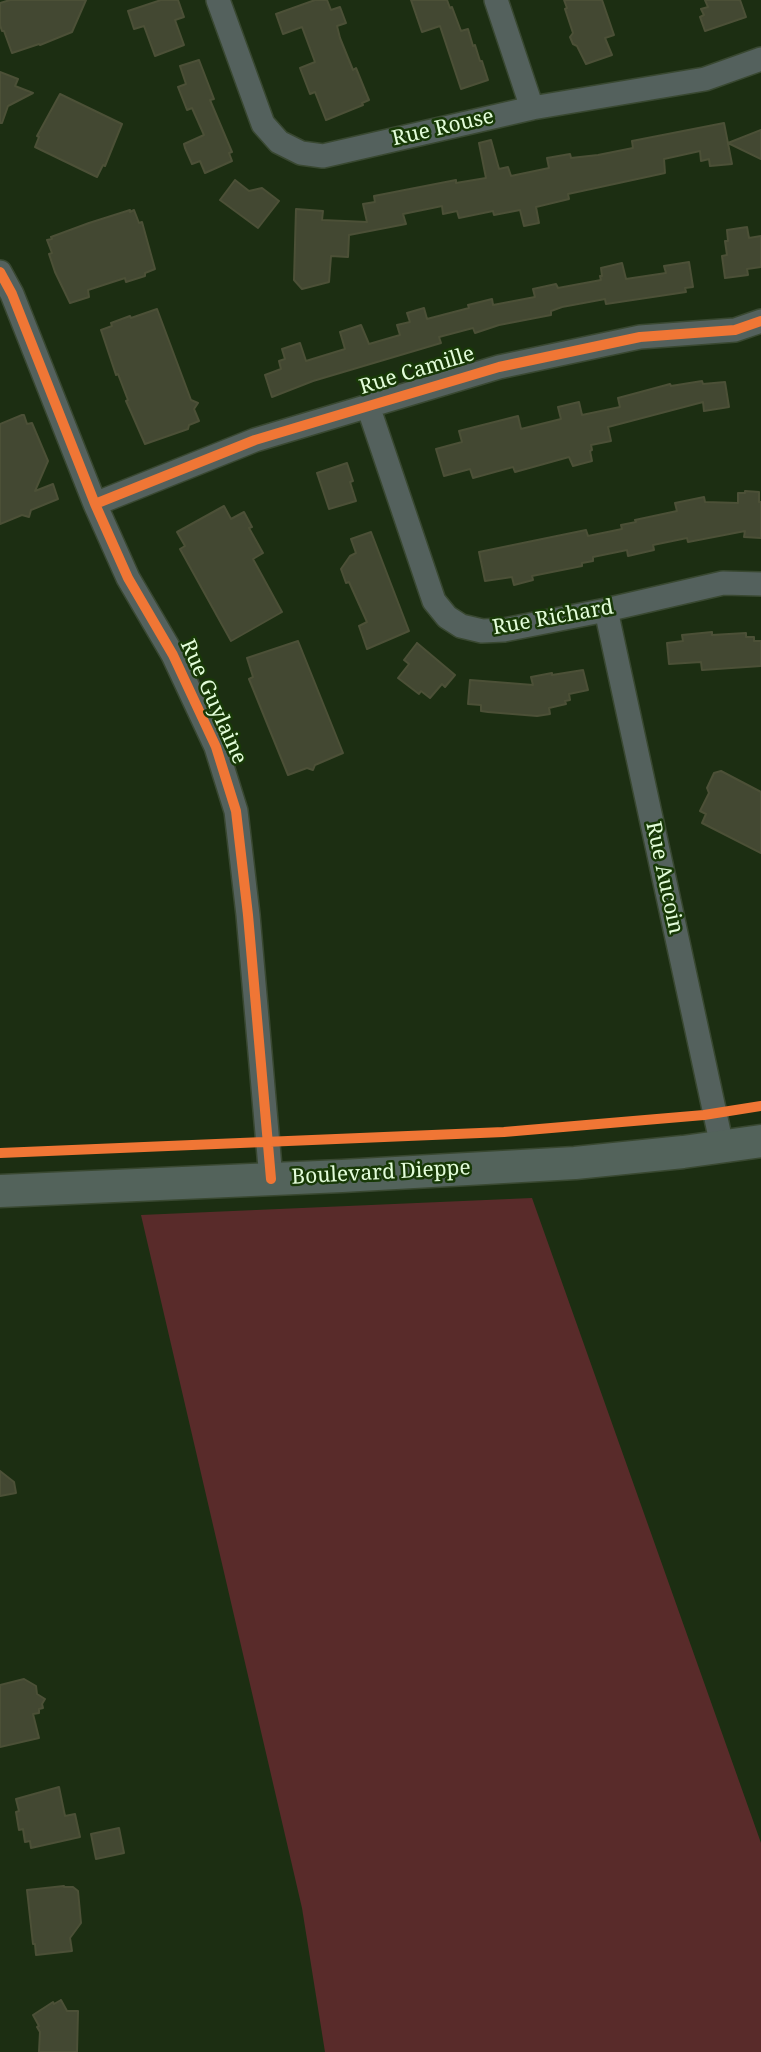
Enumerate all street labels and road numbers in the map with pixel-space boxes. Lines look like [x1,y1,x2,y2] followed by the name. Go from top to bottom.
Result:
[390,104,496,152] street label: Rue Rouse
[356,342,478,400] street label: Rue Camille
[490,595,616,641] street label: Rue Richard
[174,636,252,768] street label: Rue Guylaine
[640,820,688,936] street label: Rue Aucoin
[291,1156,471,1190] street label: Boulevard Dieppe

